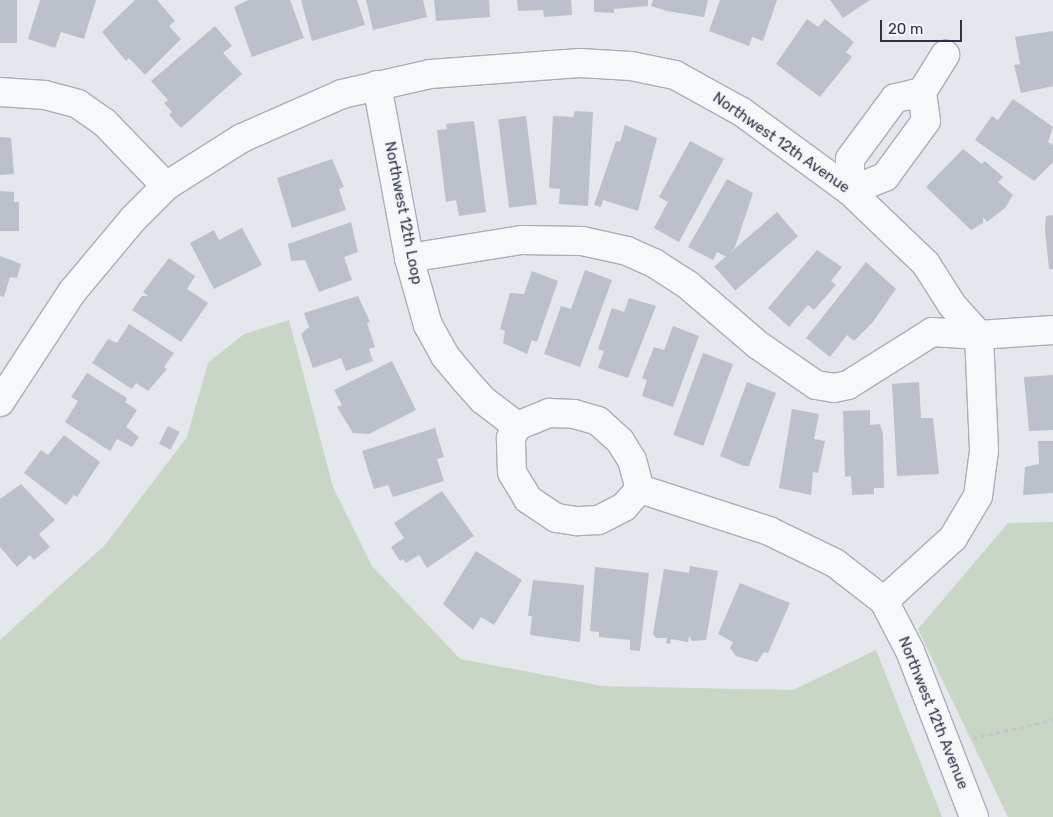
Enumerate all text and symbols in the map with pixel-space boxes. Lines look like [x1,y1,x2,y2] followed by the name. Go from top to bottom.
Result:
[883,10,966,42] scale bar
[888,20,923,38] text: 20 m
[709,89,853,197] street label: Northwest 12th Avenue
[380,140,426,286] street label: Northwest 12th Loop
[894,634,972,792] street label: Northwest 12th Avenue

